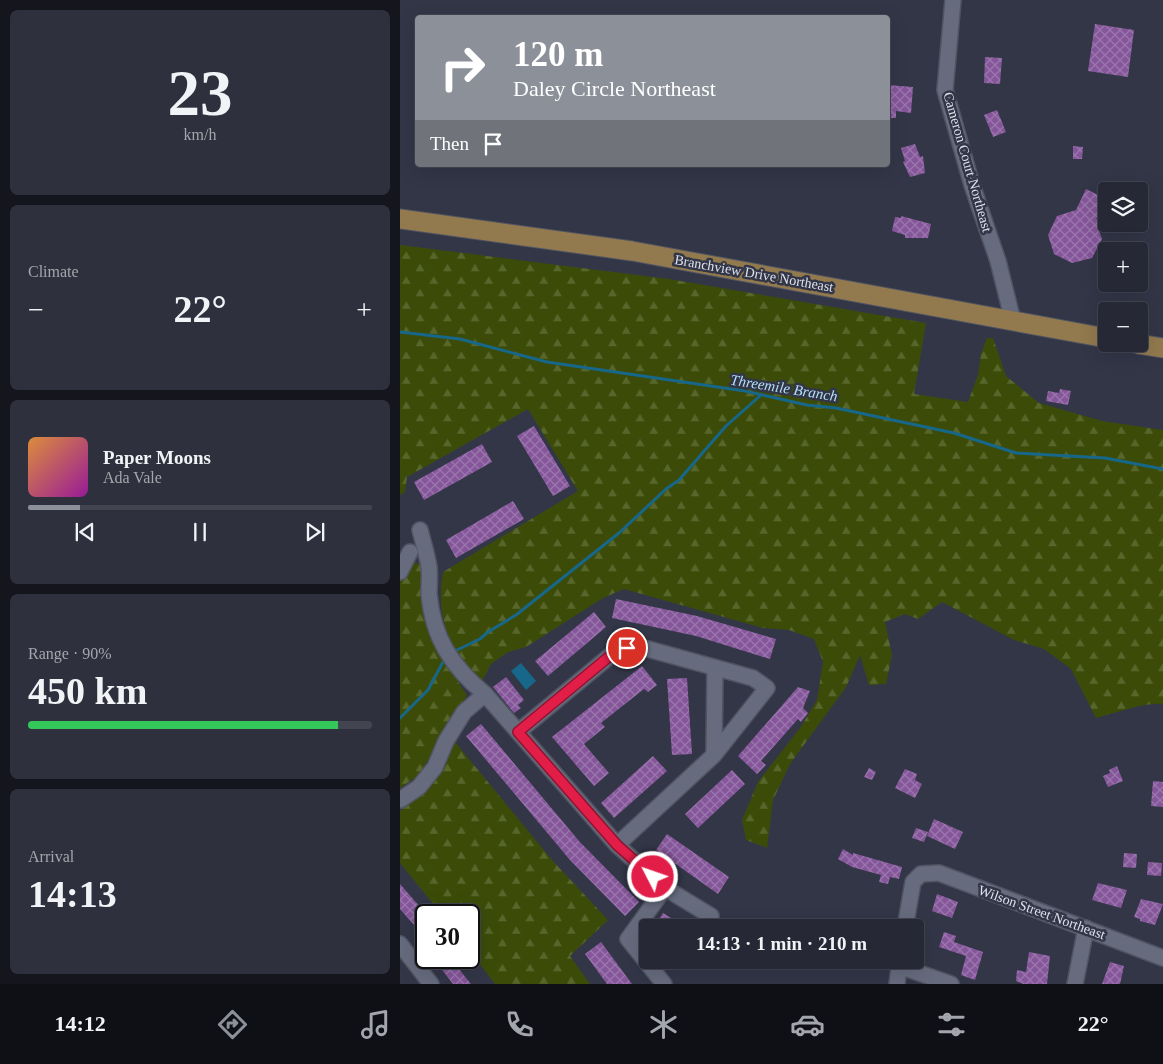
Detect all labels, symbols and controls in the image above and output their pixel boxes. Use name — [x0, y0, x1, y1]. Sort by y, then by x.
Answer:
icon: right — [430, 35, 495, 100]
text: 120 m — [513, 35, 603, 74]
text: 23 — [168, 57, 233, 129]
text: Daley Circle Northeast — [513, 76, 716, 101]
street label: Cameron Court Northeast — [940, 91, 995, 234]
text: km/h — [184, 126, 216, 143]
icon: arrive — [479, 130, 507, 158]
text: Then — [430, 133, 469, 154]
map controls — [1098, 182, 1148, 352]
button: layers — [1098, 182, 1148, 232]
button: + — [1098, 242, 1148, 292]
street label: Branchview Drive Northeast — [673, 252, 835, 295]
text: Climate — [28, 263, 79, 280]
text: 22° — [173, 288, 227, 330]
text: − — [28, 294, 44, 325]
text: + — [356, 294, 372, 325]
button: − — [1098, 302, 1148, 352]
water label: Threemile Branch — [729, 372, 839, 404]
text: Paper Moons — [103, 447, 211, 468]
text: Ada Vale — [103, 469, 162, 486]
icon: previous — [71, 518, 99, 546]
icon: pause — [186, 518, 214, 546]
icon: next — [301, 518, 329, 546]
pin — [606, 627, 648, 669]
icon: arrive — [613, 634, 641, 662]
text: Range · 90% — [28, 645, 112, 662]
text: 450 km — [28, 670, 147, 712]
text: Arrival — [28, 848, 74, 865]
position arrow — [626, 850, 678, 902]
text: 14:13 — [28, 873, 117, 915]
street label: Wilson Street Northeast — [976, 883, 1107, 942]
speed limit sign: 30 — [415, 904, 480, 969]
text: 14:13 · 1 min · 210 m — [696, 933, 867, 954]
icon: directions — [215, 1007, 250, 1042]
icon: music — [358, 1007, 393, 1042]
icon: phone — [502, 1007, 537, 1042]
icon: climate — [646, 1007, 681, 1042]
icon: car — [790, 1007, 825, 1042]
icon: filters — [934, 1007, 969, 1042]
text: 14:12 — [54, 1011, 106, 1036]
text: 22° — [1078, 1011, 1108, 1036]

